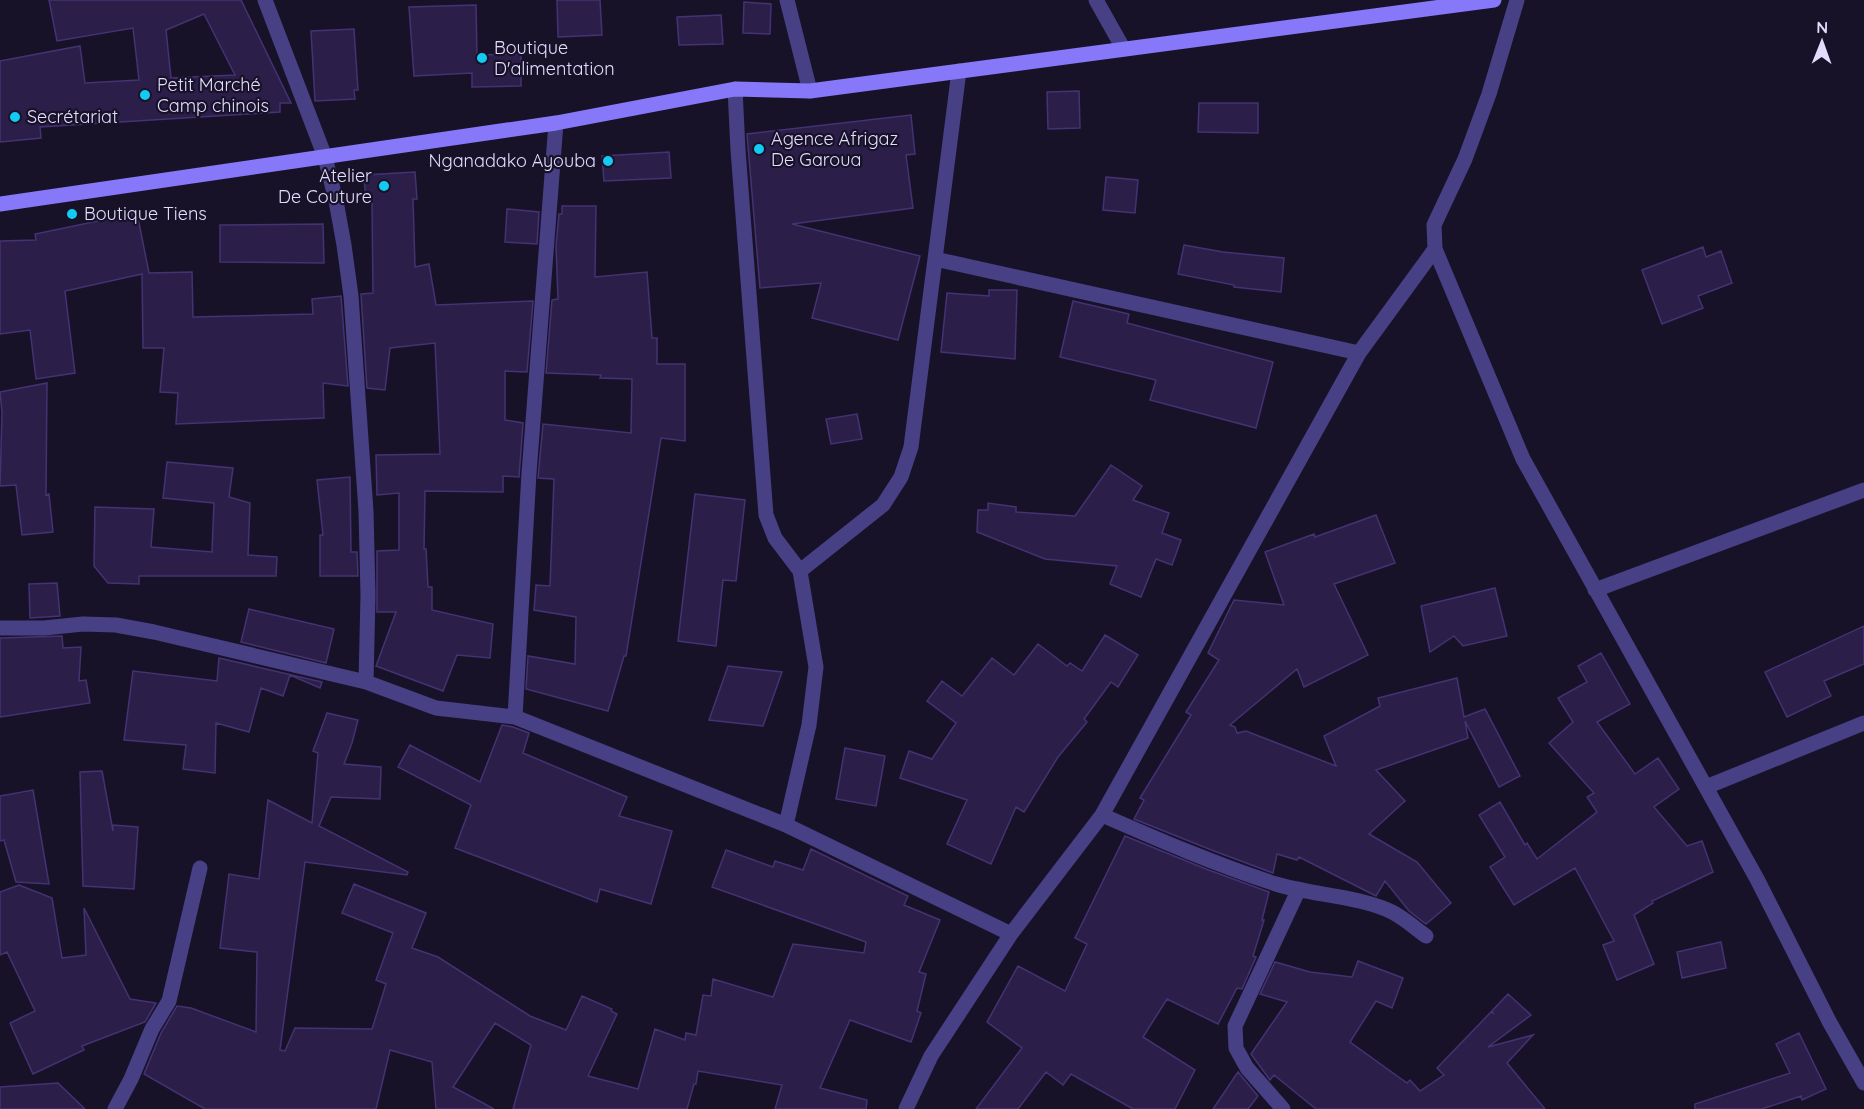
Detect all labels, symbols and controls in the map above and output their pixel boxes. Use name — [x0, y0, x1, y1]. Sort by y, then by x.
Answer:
north arrow — [1792, 12, 1852, 72]
text: N — [1816, 17, 1828, 37]
place label: Boutique D'alimentation — [494, 36, 615, 80]
marker: Boutique D'alimentation — [475, 51, 489, 65]
place label: Petit Marché Camp chinois — [157, 73, 269, 117]
marker: Petit Marché Camp chinois — [138, 88, 152, 102]
place label: Secrétariat — [27, 105, 118, 128]
marker: Secrétariat — [8, 110, 22, 124]
place label: Agence Afrigaz De Garoua — [771, 127, 898, 171]
marker: Agence Afrigaz De Garoua — [752, 142, 766, 156]
place label: Nganadako Ayouba — [428, 149, 596, 172]
marker: Nganadako Ayouba — [601, 154, 615, 168]
place label: Atelier De Couture — [278, 164, 372, 208]
marker: Atelier De Couture — [377, 179, 391, 193]
place label: Boutique Tiens — [84, 202, 207, 225]
marker: Boutique Tiens — [65, 207, 79, 221]

